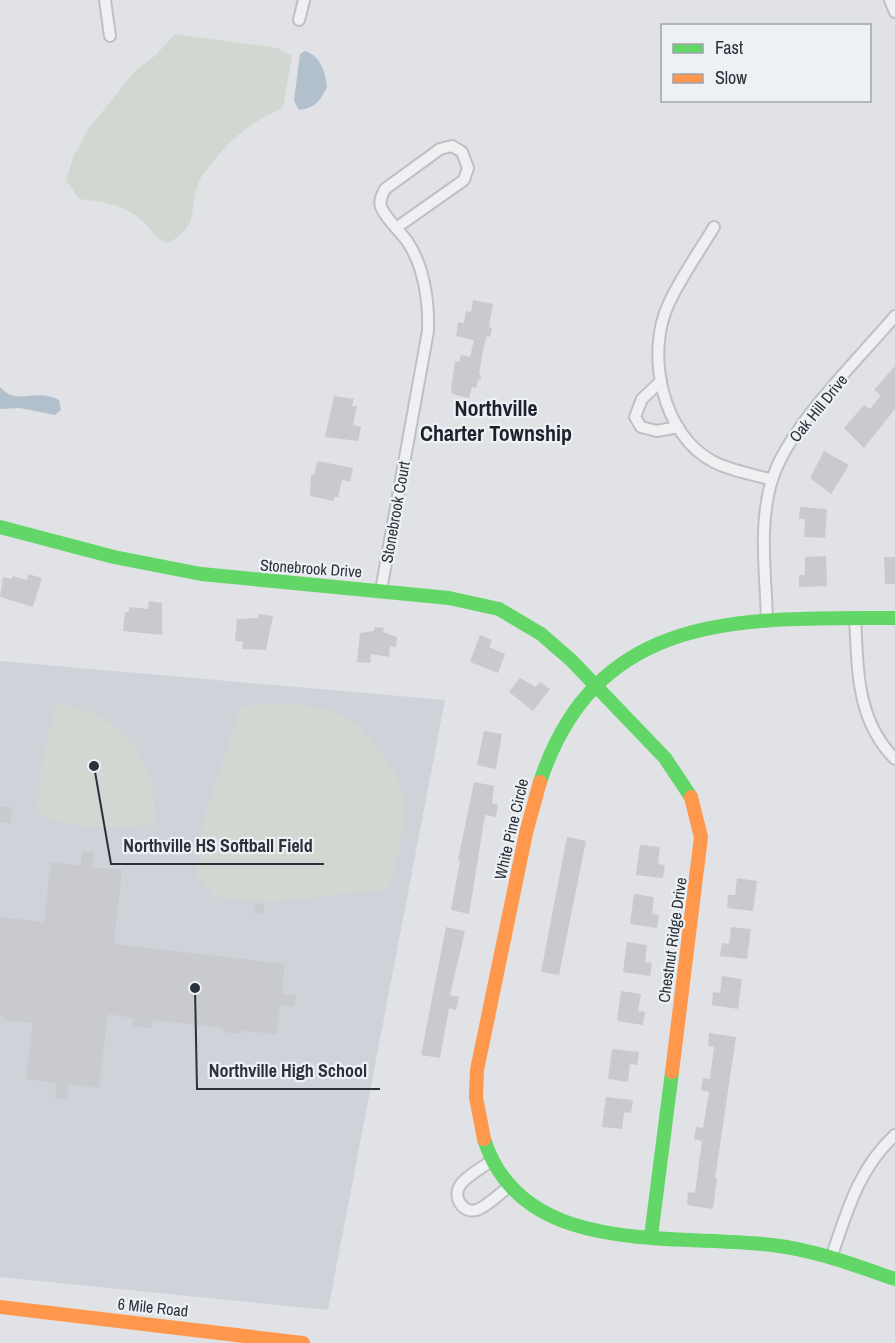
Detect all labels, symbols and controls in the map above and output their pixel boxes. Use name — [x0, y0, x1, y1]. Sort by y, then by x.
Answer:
legend — [661, 24, 871, 102]
text: Fast — [715, 35, 743, 60]
text: Slow — [715, 65, 747, 90]
street label: Oak Hill Drive — [784, 369, 852, 447]
district label: Northville Charter Township — [420, 393, 572, 448]
street label: Stonebrook Court — [375, 459, 415, 565]
street label: Stonebrook Drive — [259, 553, 363, 583]
street label: White Pine Circle — [489, 776, 533, 882]
callout: Northville HS Softball Field — [111, 828, 324, 864]
text: Northville HS Softball Field — [123, 833, 313, 858]
street label: Chestnut Ridge Drive — [652, 876, 692, 1004]
callout: Northville High School — [197, 1053, 380, 1089]
text: Northville High School — [209, 1058, 367, 1083]
street label: 6 Mile Road — [117, 1292, 189, 1322]

